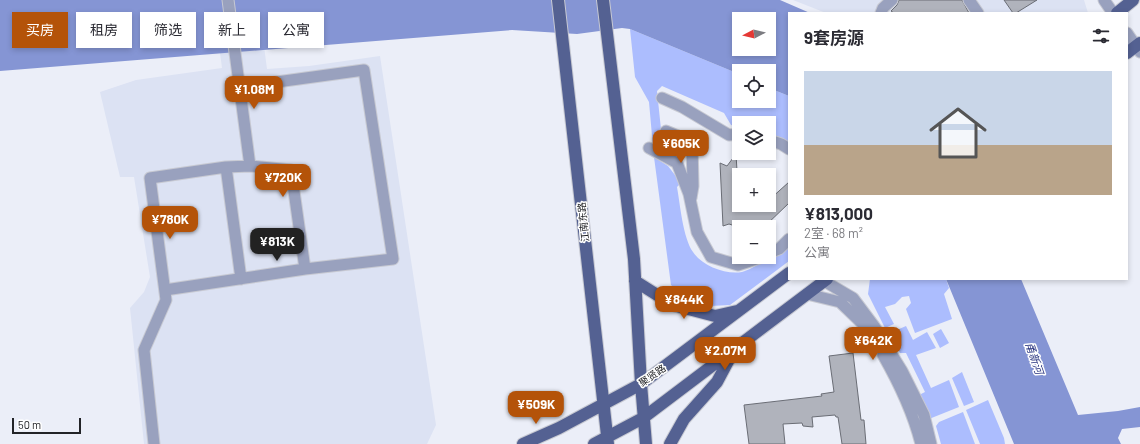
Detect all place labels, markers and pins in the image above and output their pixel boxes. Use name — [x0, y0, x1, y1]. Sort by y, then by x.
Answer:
pin: ¥1.08M — [221, 76, 287, 110]
pin: ¥605K — [653, 130, 709, 164]
pin: ¥720K — [255, 164, 311, 198]
pin: ¥780K — [142, 206, 198, 240]
pin: ¥813K — [249, 228, 305, 262]
pin: ¥844K — [656, 286, 712, 320]
pin: ¥642K — [845, 327, 901, 361]
pin: ¥2.07M — [692, 337, 758, 371]
pin: ¥509K — [508, 391, 564, 425]

